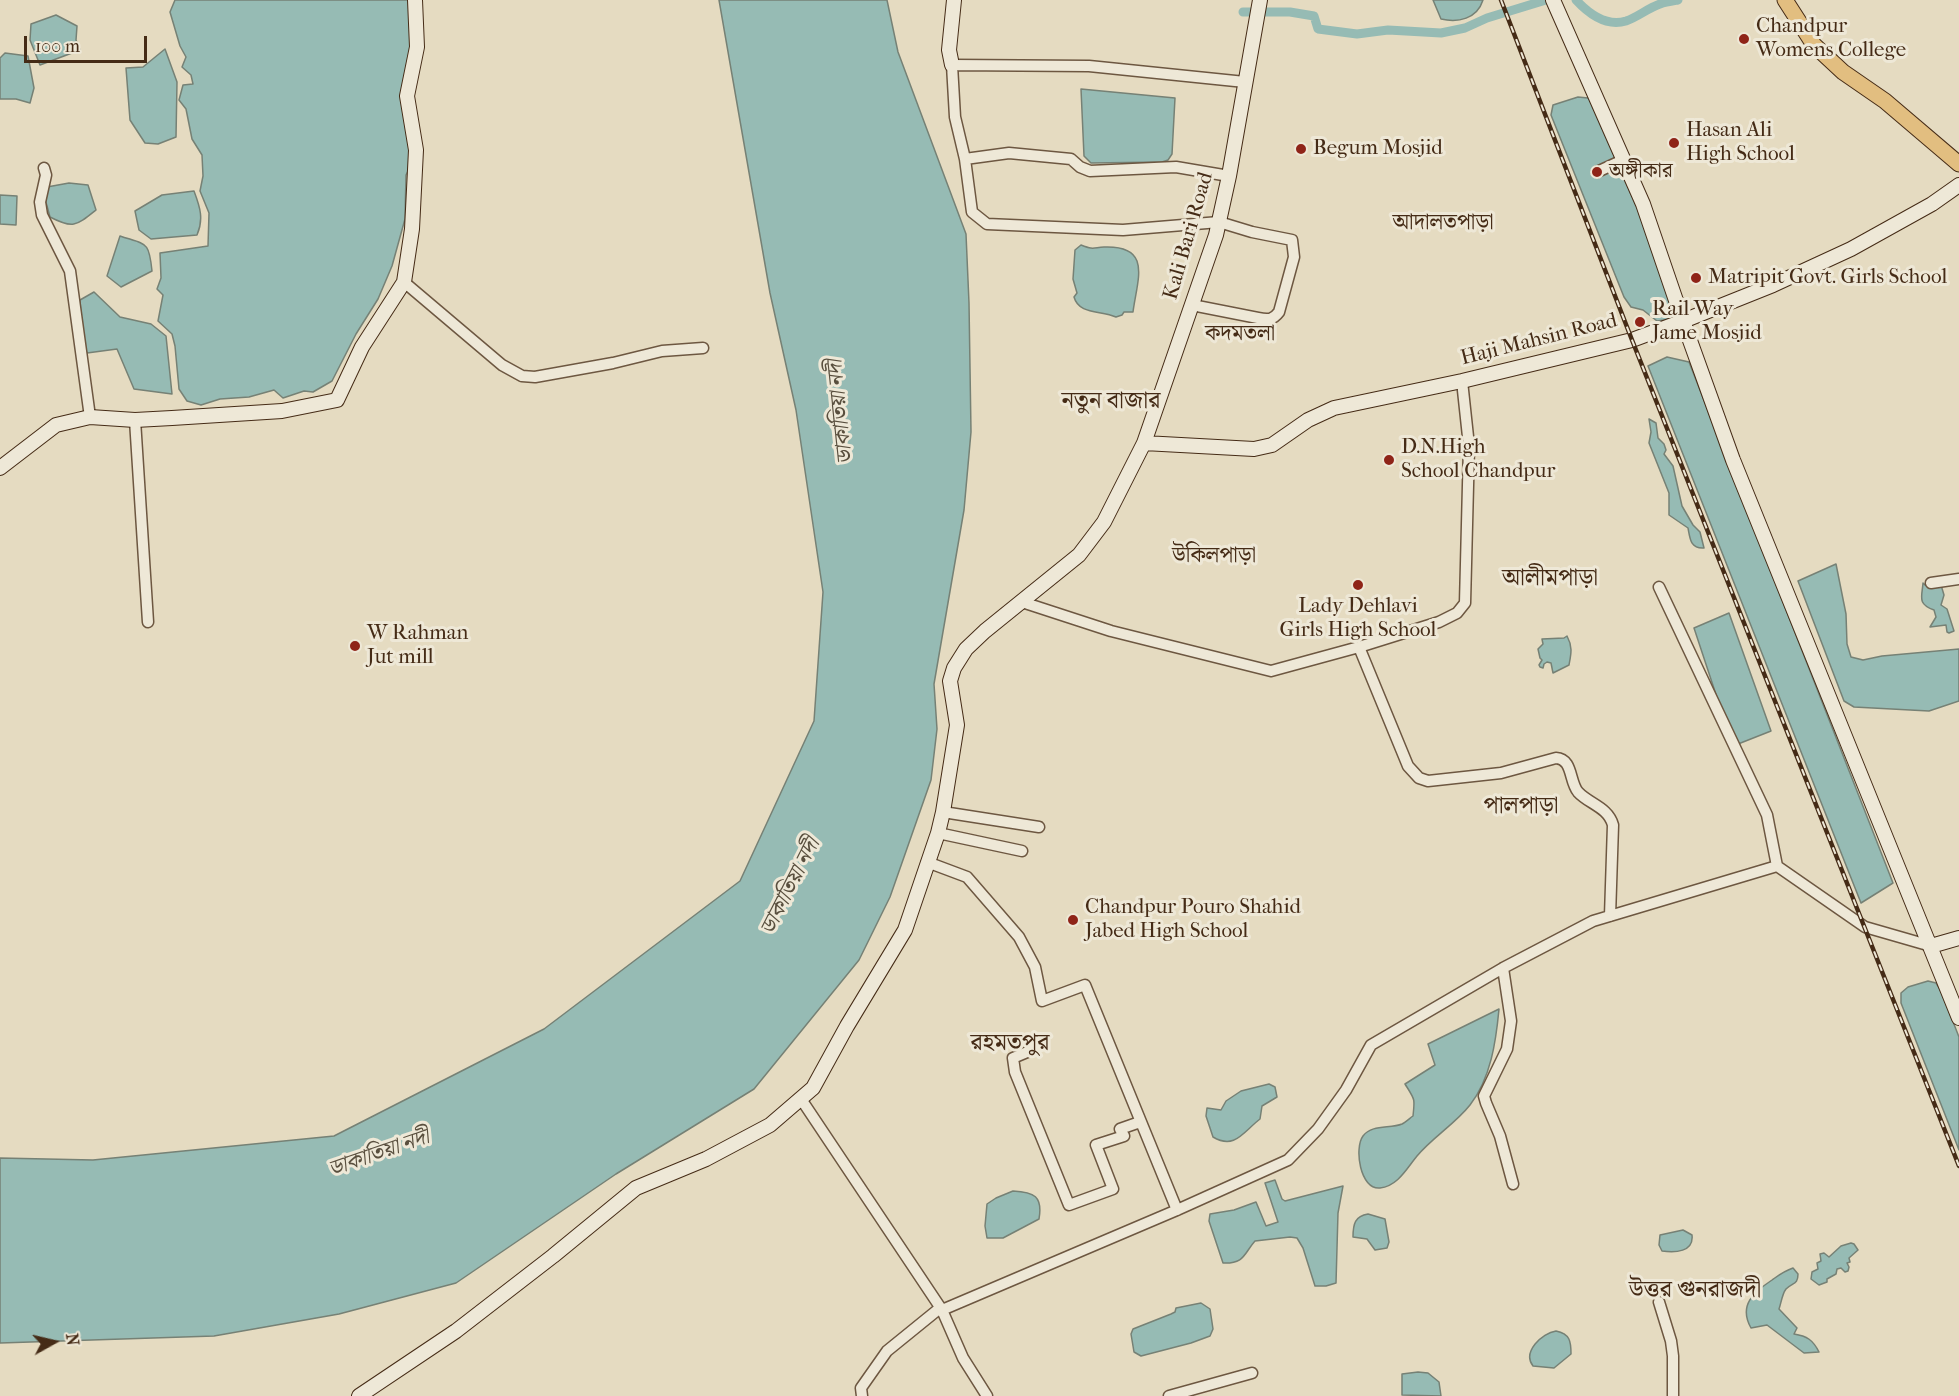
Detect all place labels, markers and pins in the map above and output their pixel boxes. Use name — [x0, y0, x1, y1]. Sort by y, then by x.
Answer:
place label: Chandpur Womens College — [1756, 14, 1906, 64]
marker: Chandpur Womens College — [1737, 32, 1751, 46]
place label: Hasan Ali High School — [1686, 118, 1795, 168]
place label: Begum Mosjid — [1313, 136, 1443, 162]
marker: Hasan Ali High School — [1667, 136, 1681, 150]
marker: Begum Mosjid — [1294, 142, 1308, 156]
place label: অঙ্গীকার — [1609, 159, 1673, 185]
marker: অঙ্গীকার — [1590, 165, 1604, 179]
place label: Matripit Govt. Girls School — [1708, 265, 1947, 291]
marker: Matripit Govt. Girls School — [1689, 271, 1703, 285]
place label: Rail Way Jame Mosjid — [1652, 297, 1762, 347]
marker: Rail Way Jame Mosjid — [1633, 315, 1647, 329]
place label: D.N.High School Chandpur — [1401, 435, 1555, 485]
marker: D.N.High School Chandpur — [1382, 453, 1396, 467]
marker: Lady Dehlavi Girls High School — [1351, 578, 1365, 592]
place label: Lady Dehlavi Girls High School — [1280, 594, 1436, 644]
place label: W Rahman Jut mill — [367, 621, 469, 671]
marker: W Rahman Jut mill — [348, 639, 362, 653]
place label: Chandpur Pouro Shahid Jabed High School — [1085, 895, 1301, 945]
marker: Chandpur Pouro Shahid Jabed High School — [1066, 913, 1080, 927]

